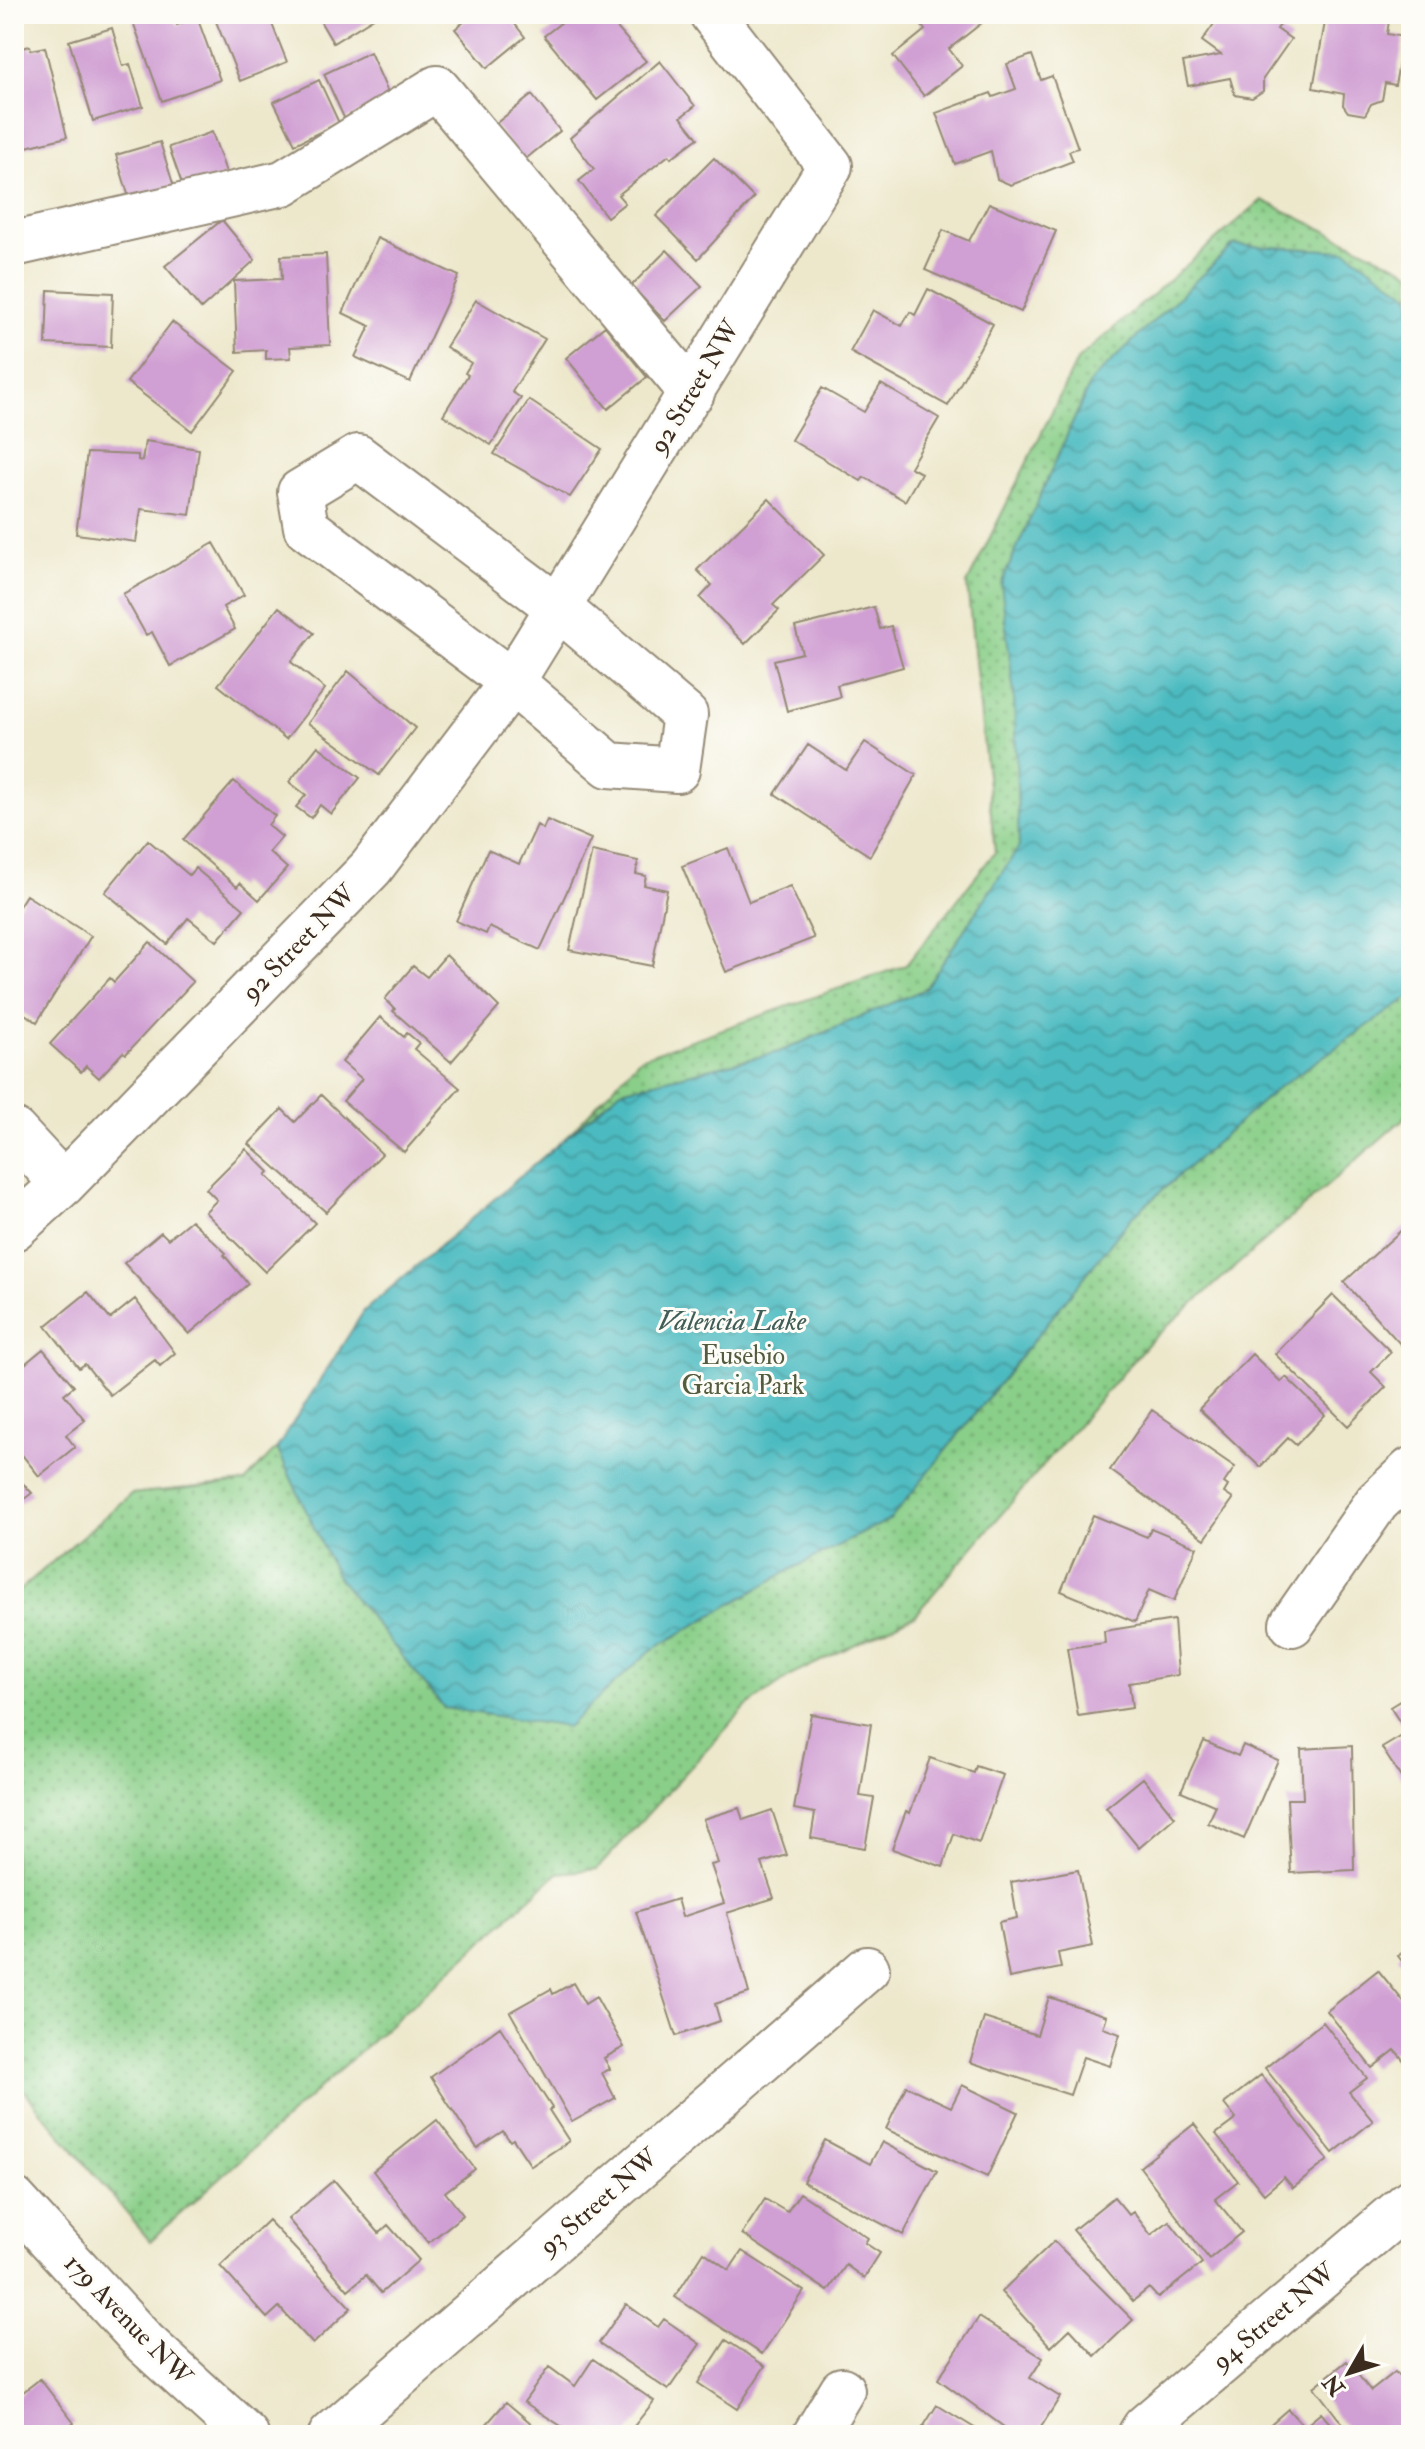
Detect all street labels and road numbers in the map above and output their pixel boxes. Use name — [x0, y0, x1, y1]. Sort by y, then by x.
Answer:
street label: 92 Street NW — [642, 313, 748, 461]
street label: 92 Street NW — [234, 877, 364, 1009]
street label: 93 Street NW — [532, 2141, 666, 2263]
street label: 179 Avenue NW — [57, 2248, 200, 2394]
street label: 94 Street NW — [1204, 2255, 1343, 2379]

